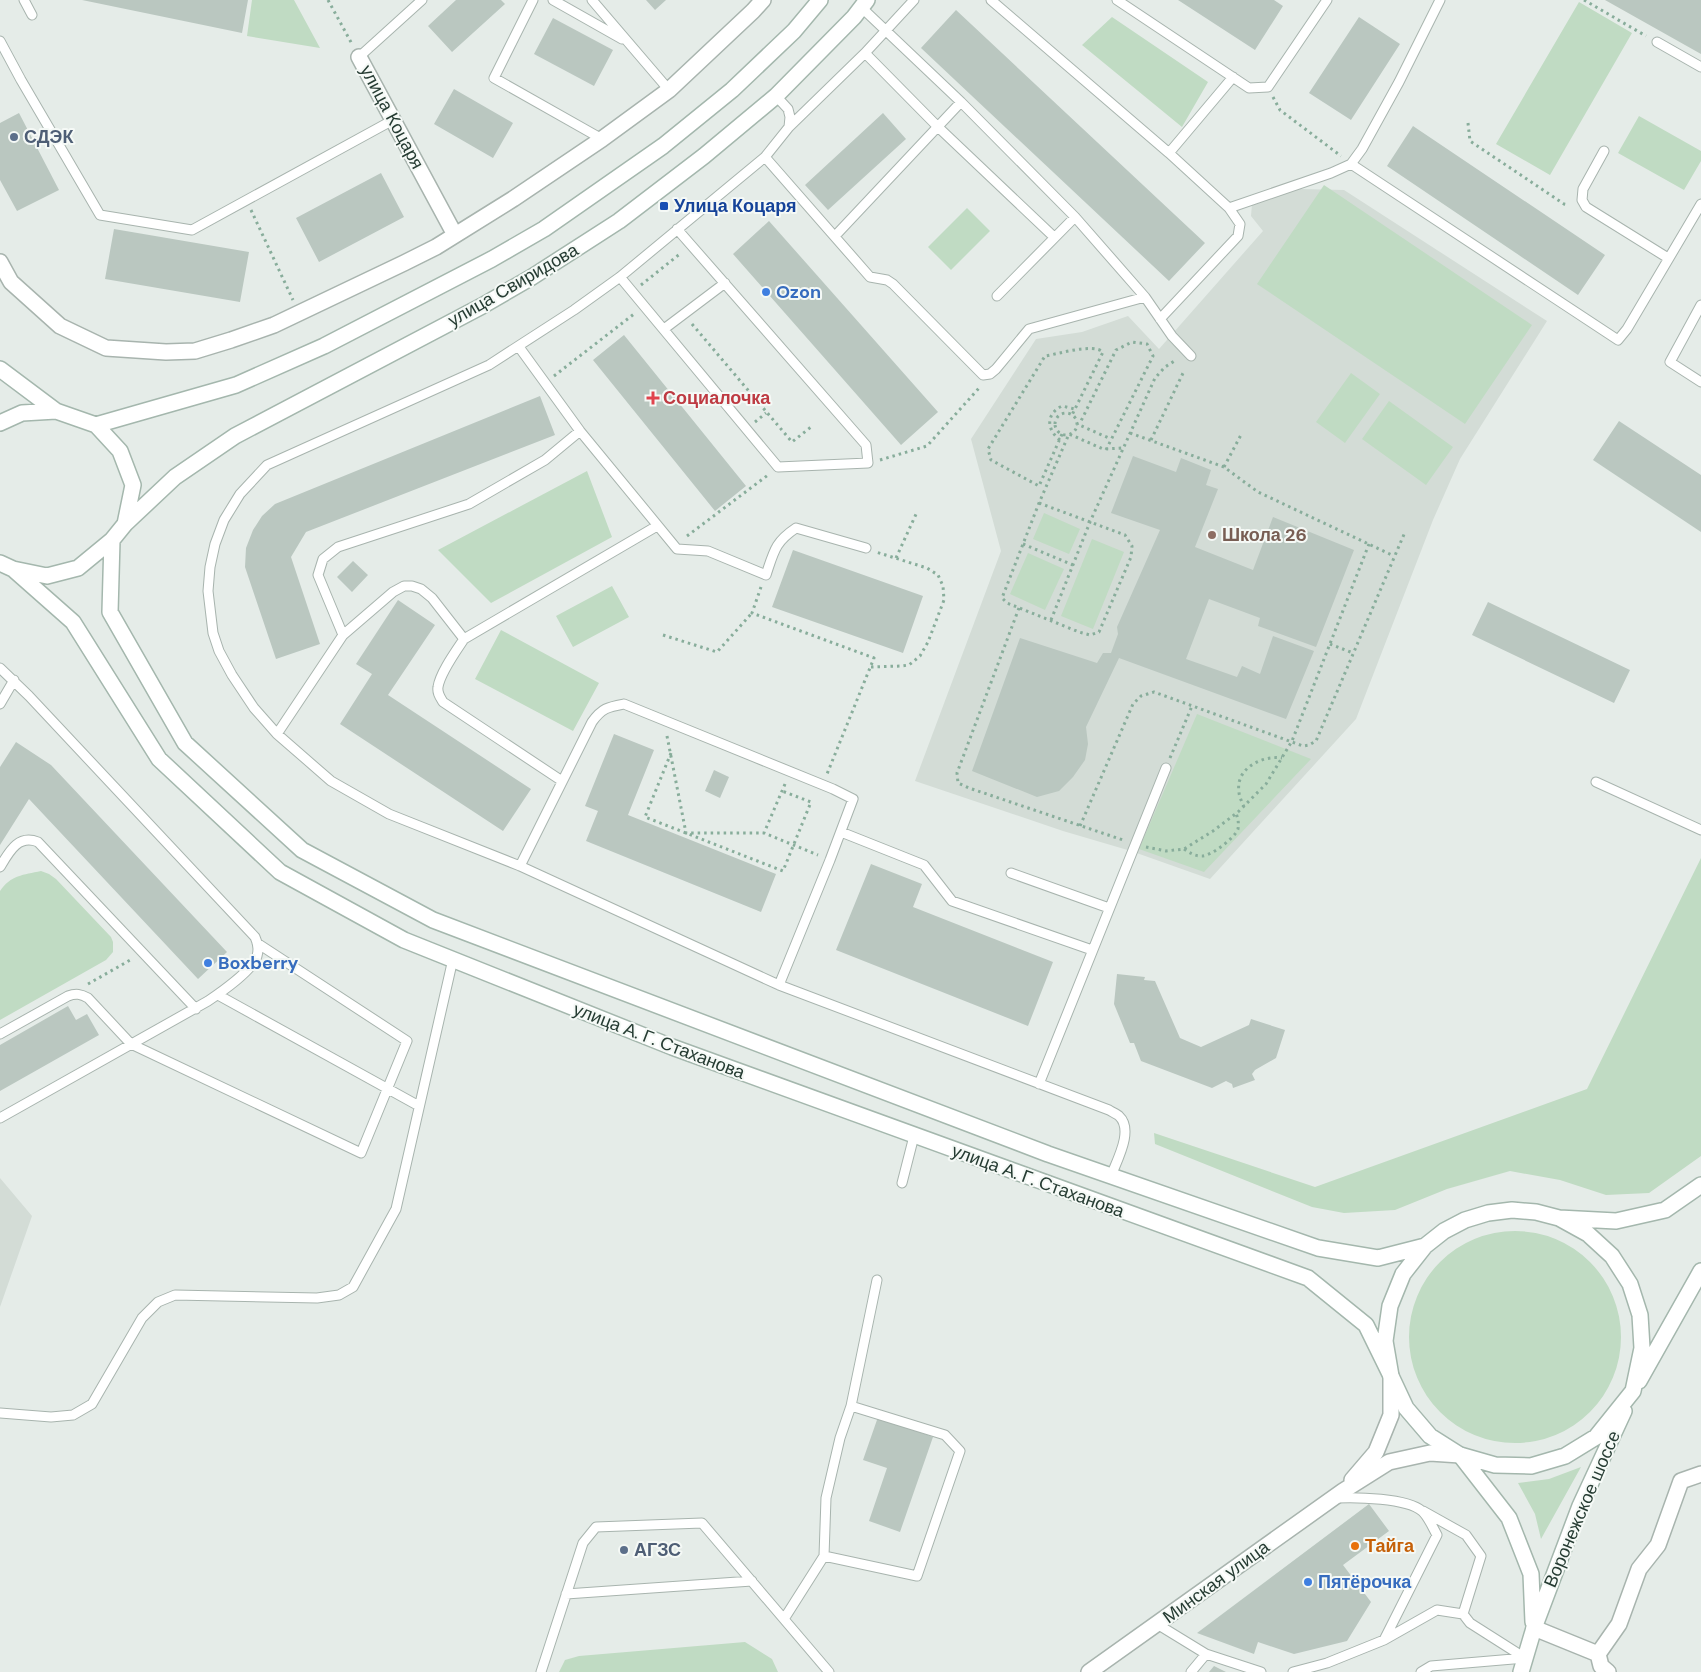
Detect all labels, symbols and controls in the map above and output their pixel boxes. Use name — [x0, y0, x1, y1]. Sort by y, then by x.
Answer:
street label: улица Коцаря — [354, 61, 430, 173]
place label: СДЭК — [24, 125, 74, 149]
marker: СДЭК — [8, 131, 20, 143]
place label: Улица Коцаря — [674, 194, 797, 218]
marker: Улица Коцаря — [658, 200, 670, 212]
street label: улица Свиридова — [443, 237, 583, 332]
place label: Ozon — [776, 280, 821, 304]
marker: Ozon — [760, 286, 772, 298]
place label: Социалочка — [663, 386, 771, 410]
marker: Социалочка — [647, 392, 659, 404]
place label: Школа 26 — [1222, 523, 1307, 547]
marker: Школа 26 — [1206, 529, 1218, 541]
place label: Boxberry — [218, 951, 299, 975]
marker: Boxberry — [202, 957, 214, 969]
street label: улица А. Г. Стаханова — [570, 997, 749, 1085]
street label: улица А. Г. Стаханова — [948, 1139, 1128, 1224]
street label: Воронежское шоссе — [1538, 1427, 1626, 1591]
place label: Тайга — [1365, 1534, 1415, 1558]
street label: Минская улица — [1158, 1535, 1275, 1629]
place label: АГЗС — [634, 1538, 681, 1562]
marker: Тайга — [1349, 1540, 1361, 1552]
marker: АГЗС — [618, 1544, 630, 1556]
place label: Пятёрочка — [1318, 1570, 1412, 1594]
marker: Пятёрочка — [1302, 1576, 1314, 1588]

